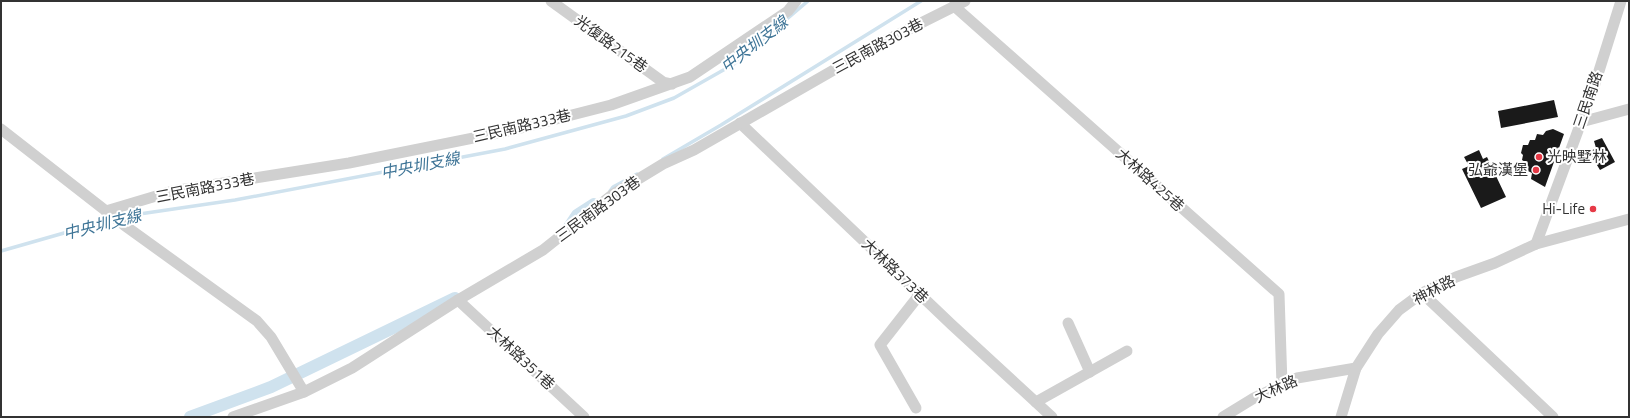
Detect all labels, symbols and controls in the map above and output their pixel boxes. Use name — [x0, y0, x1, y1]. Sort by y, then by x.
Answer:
street label: 光復路215巷 — [570, 9, 653, 78]
water label: 中央圳支線 — [715, 9, 794, 78]
street label: 三民南路303巷 — [828, 12, 927, 79]
street label: 三民南路 — [1567, 68, 1608, 132]
street label: 三民南路333巷 — [470, 103, 573, 148]
street label: 大林路425巷 — [1111, 143, 1190, 217]
water label: 中央圳支線 — [378, 145, 464, 184]
place label: 光映墅林 — [1547, 145, 1607, 168]
marker: 光映墅林 — [1534, 152, 1544, 162]
place label: 弘爺漢堡 — [1468, 158, 1528, 181]
marker: 弘爺漢堡 — [1531, 165, 1541, 175]
street label: 三民南路333巷 — [154, 167, 256, 208]
street label: 三民南路303巷 — [550, 170, 645, 247]
place label: Hi-Life — [1542, 197, 1585, 220]
water label: 中央圳支線 — [60, 202, 146, 245]
marker: Hi-Life — [1588, 204, 1598, 214]
street label: 大林路373巷 — [857, 233, 934, 309]
street label: 神林路 — [1408, 269, 1459, 310]
street label: 大林路351巷 — [482, 320, 560, 395]
street label: 大林路 — [1251, 369, 1301, 408]

